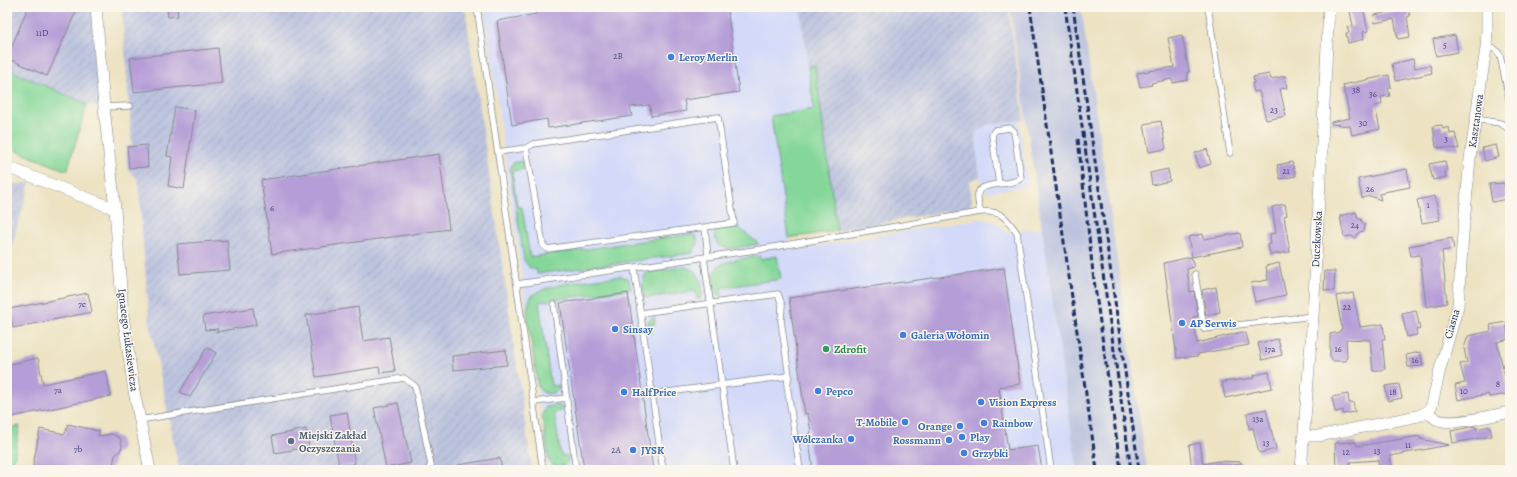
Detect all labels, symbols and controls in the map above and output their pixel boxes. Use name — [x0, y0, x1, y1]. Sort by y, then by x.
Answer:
house number: 11D — [36, 27, 48, 39]
house number: 5 — [1443, 39, 1447, 51]
house number: 2B — [613, 50, 623, 62]
place label: Leroy Merlin — [679, 50, 738, 65]
marker: Leroy Merlin — [666, 52, 676, 62]
house number: 38 — [1352, 84, 1360, 96]
house number: 36 — [1369, 88, 1377, 100]
street label: Kasztanowa — [1465, 92, 1487, 149]
house number: 23 — [1270, 104, 1278, 116]
house number: 30 — [1359, 117, 1367, 129]
house number: 3 — [1444, 133, 1448, 145]
house number: 21 — [1282, 165, 1290, 177]
house number: 26 — [1366, 183, 1374, 195]
house number: 1 — [1426, 199, 1430, 211]
house number: 6 — [270, 202, 274, 214]
street label: Duczkowska — [1308, 210, 1326, 268]
house number: 24 — [1351, 219, 1359, 231]
street label: Ignacego Łukasiewicza — [114, 288, 142, 393]
house number: 7c — [78, 298, 86, 310]
house number: 22 — [1343, 301, 1352, 313]
street label: Ciasna — [1441, 306, 1464, 341]
place label: AP Serwis — [1189, 316, 1237, 331]
marker: AP Serwis — [1177, 318, 1187, 328]
place label: Sinsay — [623, 322, 654, 337]
marker: Sinsay — [610, 324, 620, 334]
place label: Galeria Wołomin — [911, 328, 989, 343]
marker: Galeria Wołomin — [898, 330, 908, 340]
place label: Zdrofit — [834, 342, 867, 357]
house number: 17a — [1264, 343, 1276, 355]
house number: 16 — [1334, 343, 1342, 355]
marker: Zdrofit — [821, 344, 831, 354]
house number: 16 — [1411, 354, 1419, 366]
house number: 8 — [1496, 378, 1500, 390]
house number: 7a — [54, 384, 63, 396]
place label: Pepco — [826, 384, 854, 399]
place label: HalfPrice — [632, 385, 676, 400]
house number: 10 — [1460, 385, 1468, 397]
marker: Pepco — [813, 386, 823, 396]
house number: 18 — [1389, 386, 1397, 398]
marker: HalfPrice — [619, 387, 629, 397]
place label: Vision Express — [988, 395, 1057, 410]
marker: Vision Express — [976, 397, 986, 407]
house number: 13a — [1252, 413, 1264, 425]
place label: T-Mobile — [856, 415, 897, 430]
place label: Rainbow — [992, 416, 1034, 431]
marker: T-Mobile — [900, 417, 910, 427]
marker: Rainbow — [979, 418, 989, 428]
place label: Orange — [918, 419, 952, 434]
marker: Orange — [955, 421, 965, 431]
place label: Miejski Zakład Oczyszczania — [299, 428, 367, 456]
place label: Play — [970, 430, 990, 445]
place label: Wólczanka — [792, 432, 844, 447]
marker: Play — [957, 432, 967, 442]
place label: Rossmann — [893, 433, 941, 448]
marker: Wólczanka — [846, 434, 856, 444]
marker: Rossmann — [944, 435, 954, 445]
marker: Miejski Zakład Oczyszczania — [286, 436, 296, 446]
house number: 13 — [1263, 437, 1270, 449]
house number: 11 — [1405, 439, 1411, 451]
house number: 7b — [74, 443, 83, 455]
place label: JYSK — [641, 443, 665, 458]
house number: 2A — [611, 444, 622, 456]
marker: JYSK — [628, 445, 638, 455]
house number: 13 — [1374, 445, 1381, 457]
place label: Grzybki — [972, 446, 1008, 461]
house number: 12 — [1342, 446, 1350, 458]
marker: Grzybki — [959, 448, 969, 458]

